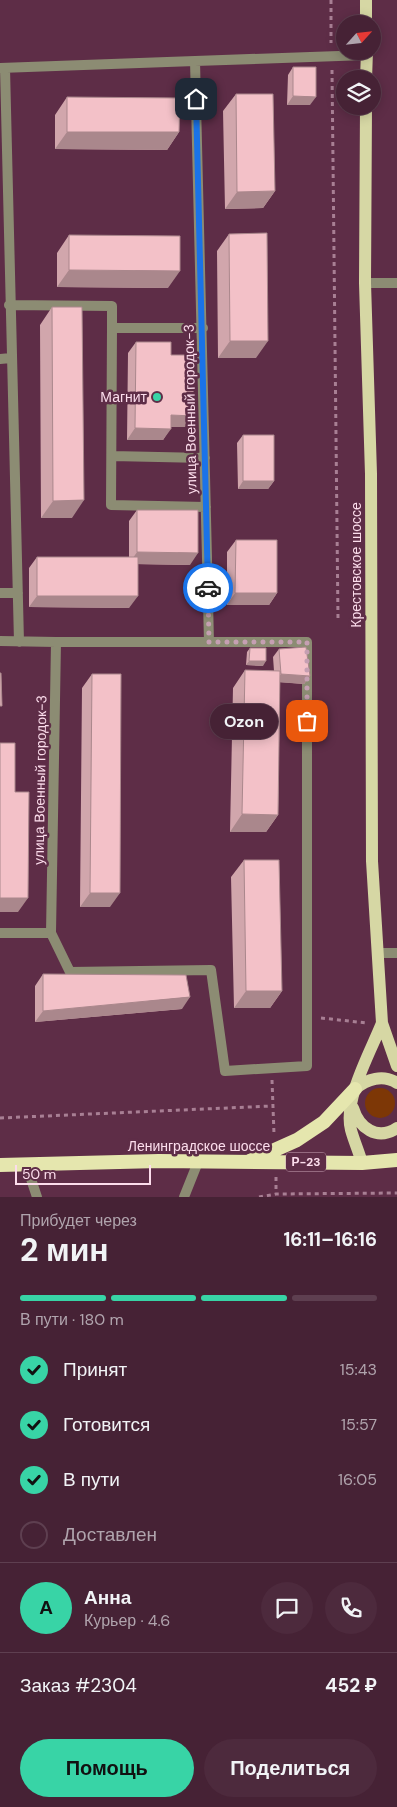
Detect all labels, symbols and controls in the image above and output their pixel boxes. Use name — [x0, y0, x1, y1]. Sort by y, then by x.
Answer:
north arrow — [336, 15, 381, 60]
map controls — [336, 15, 381, 115]
button: layers — [336, 70, 381, 115]
pin — [175, 78, 217, 120]
icon: home — [182, 85, 210, 113]
street label: улица Военный городок-3 — [180, 324, 200, 494]
place label: Магнит — [100, 388, 148, 406]
marker: Магнит — [151, 391, 163, 403]
street label: Крестовское шоссе — [347, 502, 365, 628]
courier — [183, 563, 233, 613]
icon: car — [194, 574, 222, 602]
street label: улица Военный городок-3 — [30, 695, 50, 865]
pin — [286, 700, 328, 742]
callout: Ozon — [210, 704, 277, 738]
icon: bag — [293, 707, 321, 735]
text: Ozon — [224, 711, 264, 732]
street label: Ленинградское шоссе — [128, 1137, 270, 1155]
road number: Р-23 — [286, 1152, 326, 1172]
scale bar — [15, 1162, 151, 1185]
text: 50 m — [22, 1165, 56, 1183]
text: Прибудет через — [20, 1210, 137, 1231]
text: 16:11–16:16 — [283, 1227, 377, 1252]
text: 2 мин — [20, 1229, 109, 1271]
text: В пути · 180 m — [20, 1309, 124, 1330]
icon: check — [20, 1356, 48, 1384]
text: Принят — [63, 1357, 127, 1382]
text: 15:43 — [340, 1359, 377, 1380]
icon: check — [20, 1411, 48, 1439]
text: Готовится — [63, 1412, 150, 1437]
text: 15:57 — [341, 1414, 377, 1435]
icon: check — [20, 1466, 48, 1494]
text: В пути — [63, 1467, 120, 1492]
text: 16:05 — [338, 1469, 377, 1490]
text: Доставлен — [63, 1522, 157, 1547]
button: chat — [261, 1582, 313, 1634]
button: phone — [325, 1582, 377, 1634]
text: Анна — [84, 1585, 131, 1610]
text: А — [39, 1595, 53, 1620]
text: Курьер · 4.6 — [84, 1610, 170, 1631]
text: Заказ #2304 — [20, 1673, 137, 1698]
text: 452 ₽ — [325, 1673, 377, 1698]
button: Помощь — [20, 1739, 194, 1797]
button: Поделиться — [204, 1739, 377, 1797]

